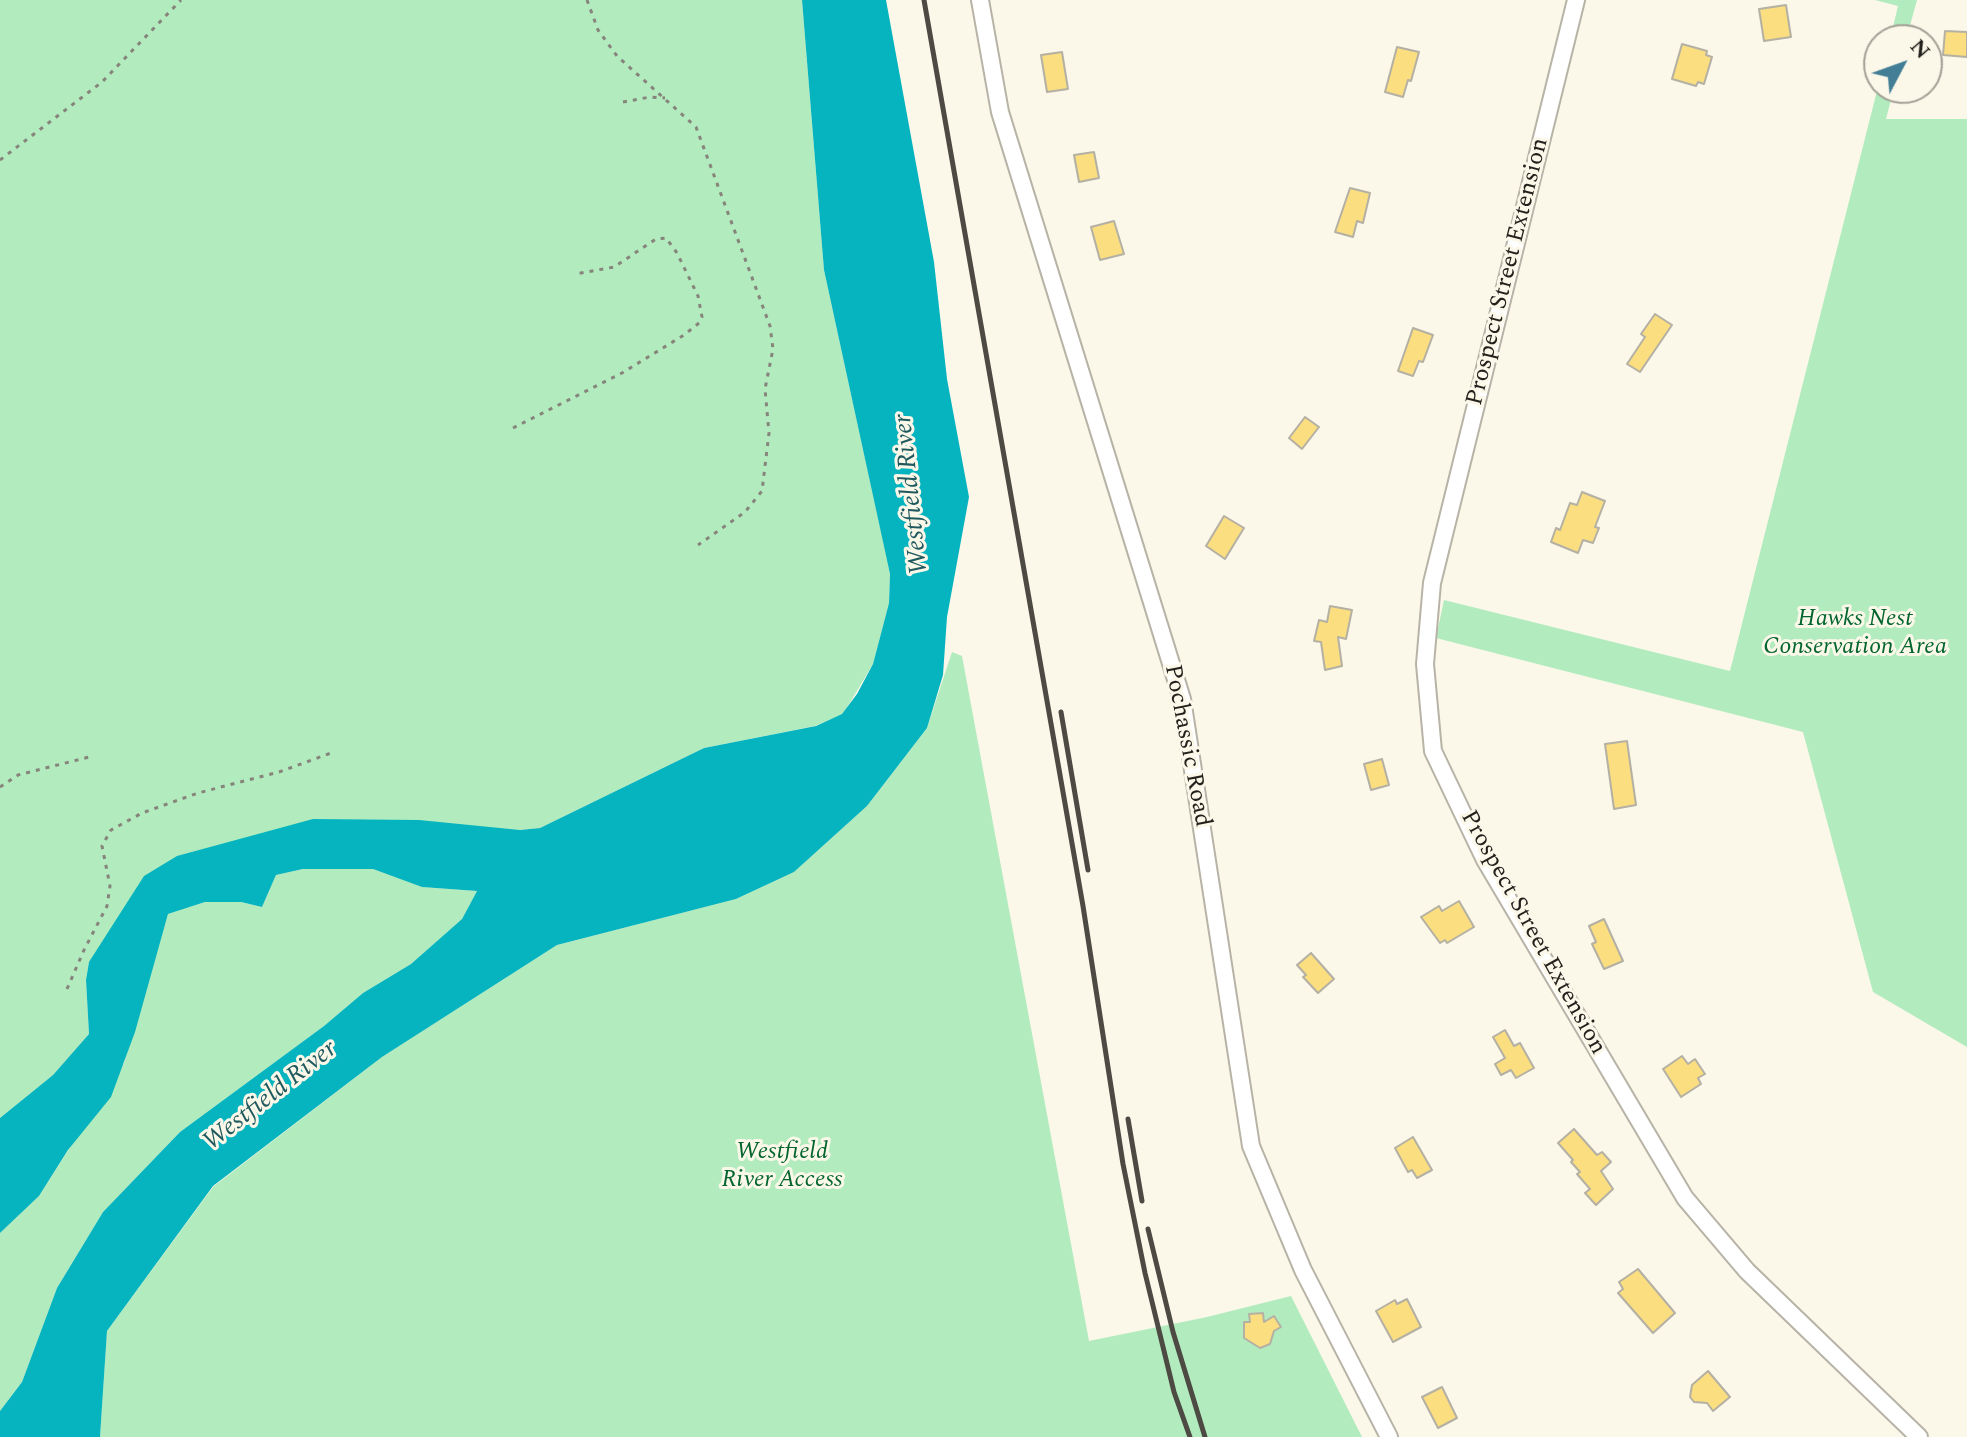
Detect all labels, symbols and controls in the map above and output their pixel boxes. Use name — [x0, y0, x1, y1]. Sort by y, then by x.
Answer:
north arrow — [1863, 24, 1943, 104]
text: N — [1902, 32, 1938, 67]
street label: Prospect Street Extension — [1462, 135, 1556, 409]
water label: Westfield River — [889, 412, 937, 576]
park label: Hawks Nest Conservation Area — [1763, 606, 1947, 662]
street label: Pochassic Road — [1156, 662, 1216, 830]
street label: Prospect Street Extension — [1453, 806, 1611, 1060]
water label: Westfield River — [198, 1035, 344, 1159]
park label: Westfield River Access — [722, 1139, 842, 1195]

